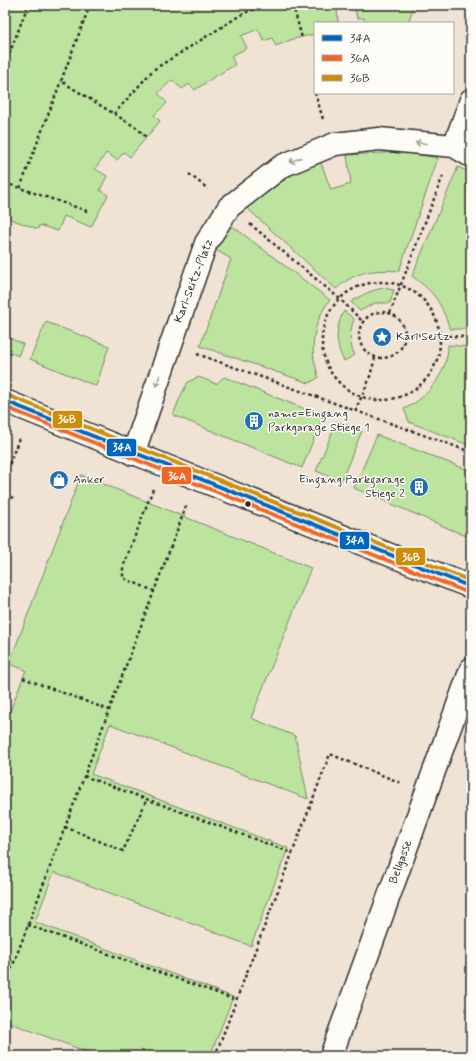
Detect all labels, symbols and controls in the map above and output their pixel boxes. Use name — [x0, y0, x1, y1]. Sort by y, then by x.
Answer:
legend — [314, 22, 454, 94]
text: 34A — [350, 31, 371, 47]
text: 36A — [350, 51, 370, 67]
text: 36B — [350, 71, 370, 87]
one-way arrow — [415, 139, 428, 146]
one-way arrow — [289, 157, 301, 164]
street label: Karl-Seitz-Platz — [171, 237, 217, 325]
place icon: Karl Seitz — [371, 326, 393, 348]
place label: Karl Seitz — [396, 329, 450, 345]
one-way arrow — [154, 374, 161, 387]
place label: name=Eingang Parkgarage Stiege 1 — [268, 406, 370, 436]
line badge: 36B — [52, 410, 83, 429]
building icon: name=Eingang Parkgarage Stiege 1 — [243, 410, 265, 432]
text: 36B — [58, 413, 76, 427]
line badge: 34A — [106, 438, 137, 457]
text: 34A — [113, 441, 131, 455]
line badge: 36A — [161, 466, 192, 485]
shop icon: Anker — [48, 469, 70, 491]
text: 36A — [168, 470, 186, 484]
place label: Anker — [73, 472, 105, 488]
place label: Eingang Parkgarage Stiege 2 — [299, 472, 405, 502]
building icon: Eingang Parkgarage Stiege 2 — [408, 476, 430, 498]
unlabelled marker — [243, 499, 253, 509]
line badge: 34A — [339, 531, 370, 550]
text: 34A — [346, 534, 364, 548]
line badge: 36B — [395, 547, 426, 566]
text: 36B — [402, 551, 420, 565]
street label: Bellgasse — [386, 837, 416, 886]

